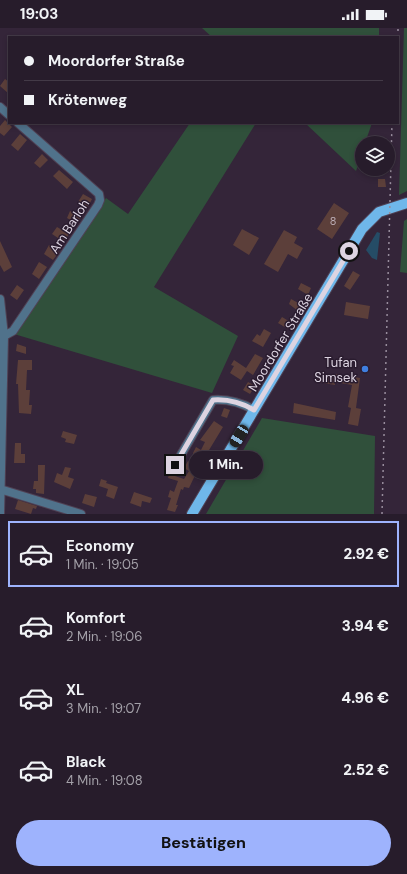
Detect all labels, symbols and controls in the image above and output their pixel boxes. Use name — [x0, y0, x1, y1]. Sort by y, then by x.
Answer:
text: 19:03 — [20, 4, 58, 24]
text: Moordorfer Straße — [48, 51, 185, 71]
text: Krötenweg — [48, 90, 127, 110]
map controls — [355, 136, 395, 176]
button: layers — [355, 136, 395, 176]
street label: Am Barloh — [46, 196, 93, 257]
house number: 8 — [330, 214, 336, 228]
route start — [340, 242, 358, 260]
street label: Moordorfer Straße — [244, 290, 316, 395]
place label: Tufan Simsek — [314, 354, 357, 386]
marker: Tufan Simsek — [360, 364, 370, 374]
car — [228, 423, 250, 449]
callout: 1 Min. — [189, 451, 263, 479]
route end — [166, 456, 184, 474]
text: 1 Min. — [209, 456, 243, 473]
icon: car — [18, 536, 54, 572]
text: Economy — [66, 536, 134, 556]
text: 2.92 € — [343, 544, 389, 564]
text: 1 Min. · 19:05 — [66, 556, 139, 573]
icon: car — [18, 608, 54, 644]
text: Komfort — [66, 608, 125, 628]
text: 3.94 € — [342, 616, 389, 636]
text: 2 Min. · 19:06 — [66, 628, 142, 645]
icon: car — [18, 680, 54, 716]
text: XL — [66, 680, 84, 700]
text: 4.96 € — [341, 688, 389, 708]
text: 3 Min. · 19:07 — [66, 700, 141, 717]
icon: car — [18, 752, 54, 788]
text: Black — [66, 752, 106, 772]
text: 2.52 € — [343, 760, 389, 780]
text: 4 Min. · 19:08 — [66, 772, 143, 789]
button: Bestätigen — [16, 820, 391, 866]

